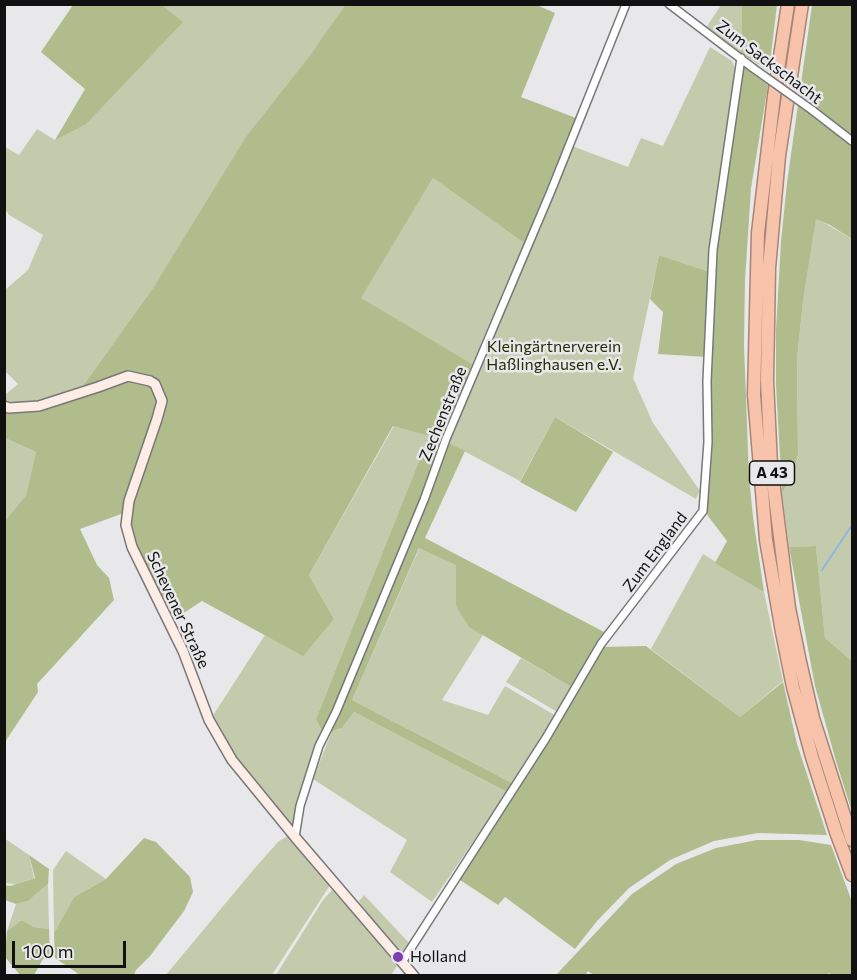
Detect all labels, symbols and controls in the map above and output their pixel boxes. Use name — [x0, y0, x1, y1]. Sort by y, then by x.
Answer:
street label: Zum Sackschacht — [712, 16, 826, 108]
park label: Kleingärtnerverein Haßlinghausen e.V. — [486, 337, 622, 375]
street label: Zechenstraße — [415, 364, 471, 464]
road number: A 43 — [750, 461, 794, 485]
street label: Zum England — [619, 508, 691, 596]
street label: Schevener Straße — [143, 549, 213, 671]
scale bar — [15, 929, 129, 967]
text: 100 m — [23, 940, 73, 962]
place label: Holland — [410, 947, 466, 967]
marker: Holland — [391, 950, 405, 964]

